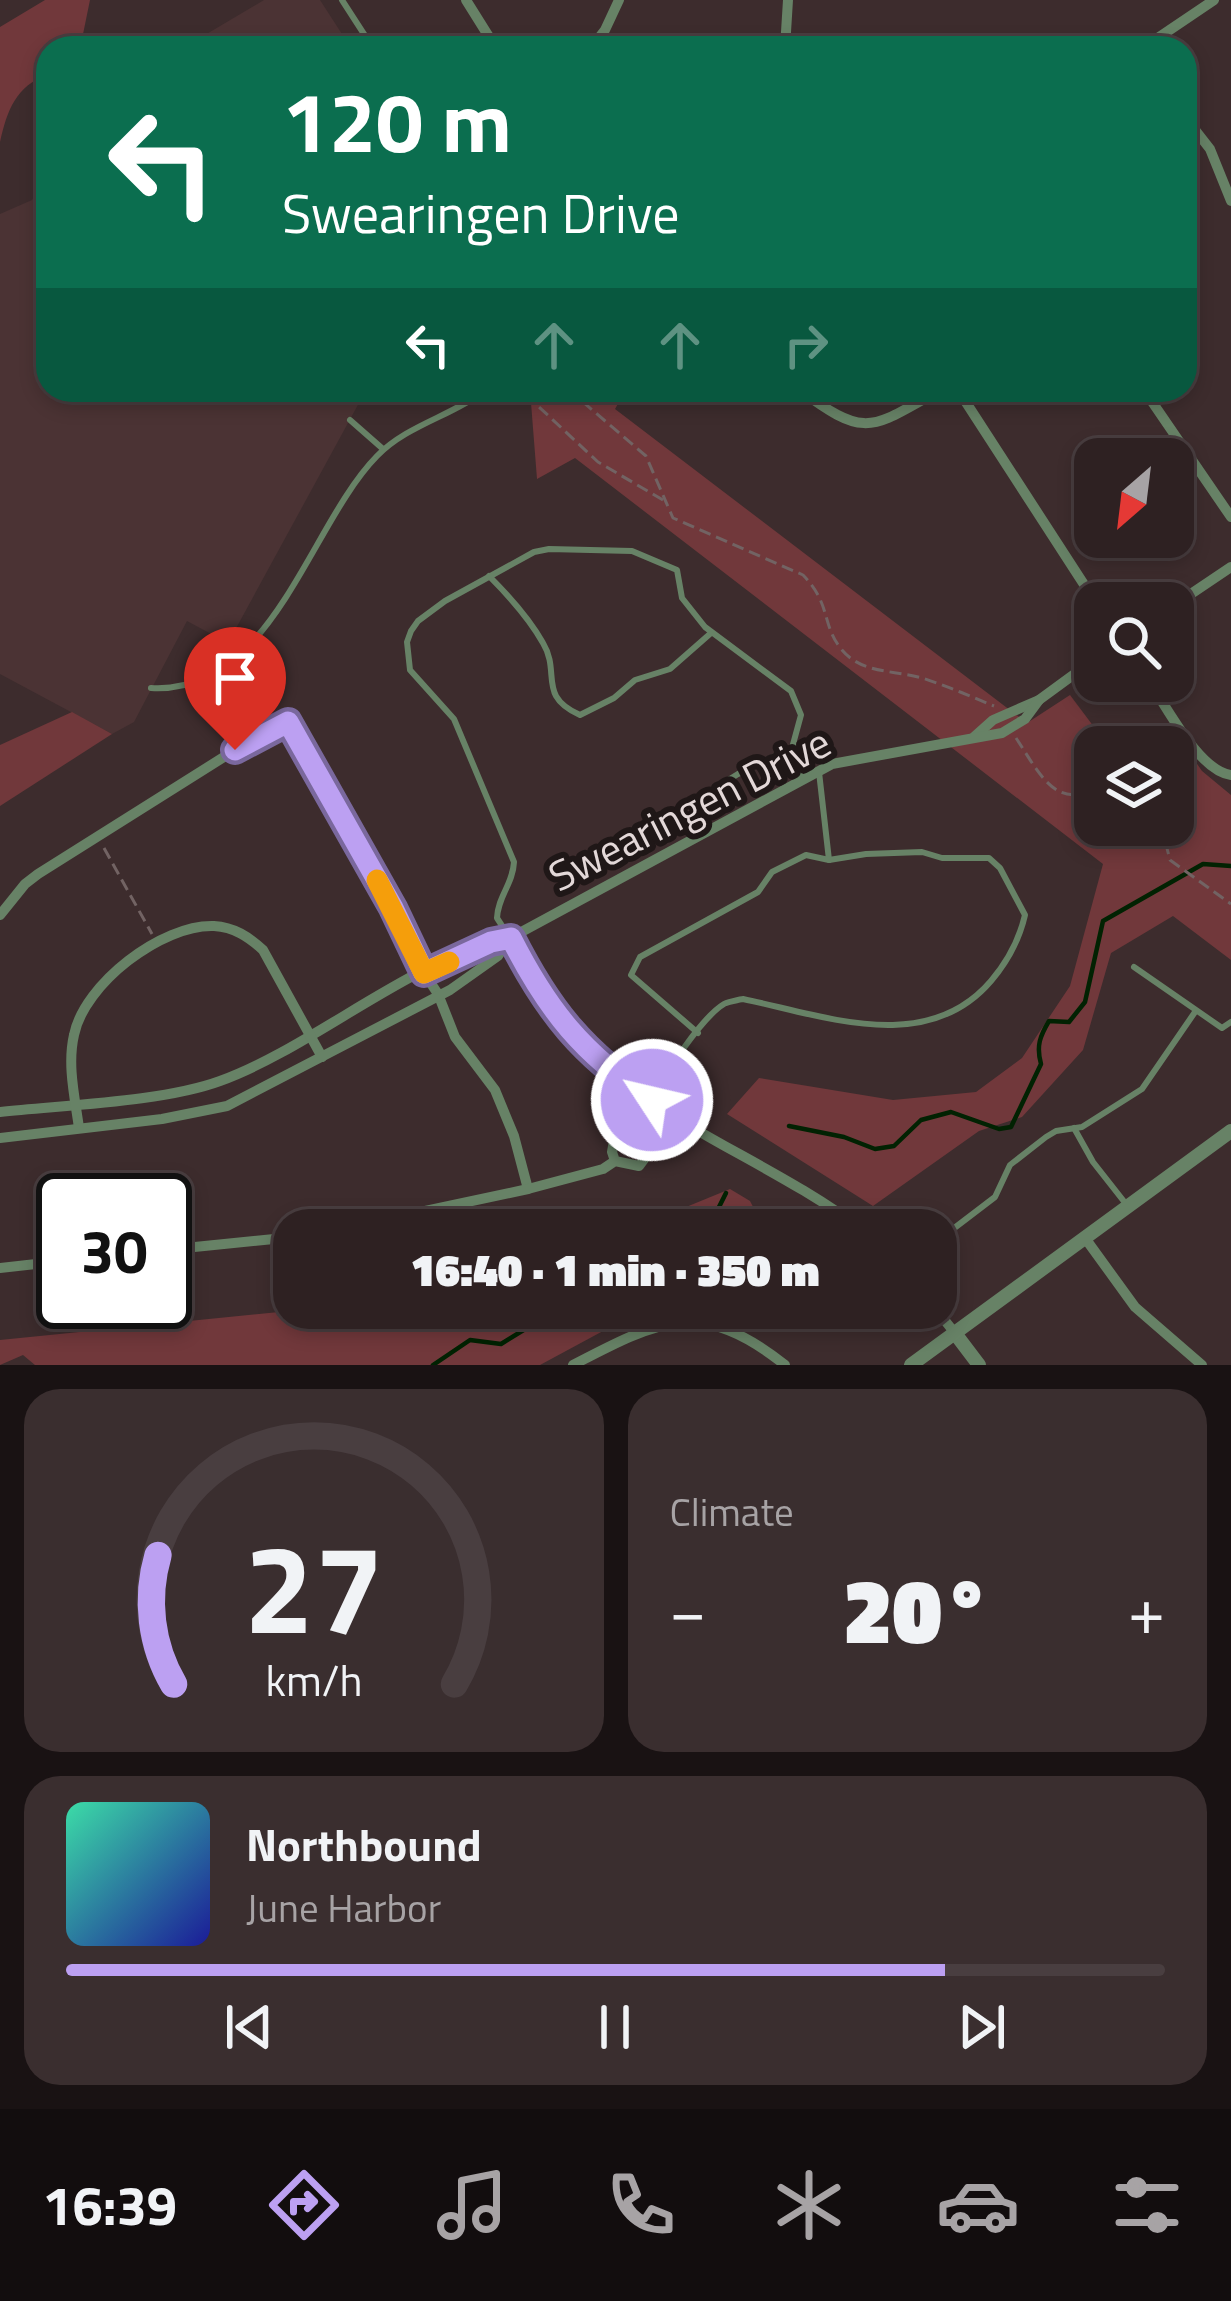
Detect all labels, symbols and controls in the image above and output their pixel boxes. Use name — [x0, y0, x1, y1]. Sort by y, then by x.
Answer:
text: 120 m — [282, 57, 512, 185]
icon: left — [84, 84, 240, 240]
text: Swearingen Drive — [282, 172, 680, 254]
icon: left — [395, 312, 461, 378]
icon: ahead — [521, 312, 587, 378]
icon: ahead — [647, 312, 713, 378]
icon: right — [773, 312, 839, 378]
north arrow — [1074, 438, 1194, 558]
map controls — [1074, 438, 1194, 846]
button: search — [1074, 582, 1194, 702]
pin — [184, 627, 286, 750]
icon: arrive — [202, 645, 268, 711]
street label: Swearingen Drive — [537, 709, 841, 907]
button: layers — [1074, 726, 1194, 846]
position arrow — [589, 1037, 715, 1163]
speed limit sign: 30 — [36, 1173, 192, 1329]
text: 16:40 · 1 min · 350 m — [411, 1235, 819, 1303]
text: Climate — [670, 1482, 794, 1541]
text: 27 — [244, 1492, 384, 1681]
text: 20° — [843, 1541, 992, 1678]
text: − — [670, 1559, 706, 1660]
text: + — [1128, 1559, 1165, 1660]
text: km/h — [265, 1646, 362, 1712]
text: Northbound — [246, 1810, 482, 1878]
text: June Harbor — [246, 1878, 441, 1937]
icon: previous — [216, 1994, 282, 2060]
icon: pause — [582, 1994, 648, 2060]
icon: next — [949, 1994, 1015, 2060]
icon: directions — [262, 2163, 346, 2247]
icon: music — [430, 2163, 514, 2247]
icon: phone — [599, 2163, 683, 2247]
icon: climate — [767, 2163, 851, 2247]
icon: car — [936, 2163, 1020, 2247]
icon: filters — [1105, 2163, 1189, 2247]
text: 16:39 — [42, 2164, 177, 2246]

